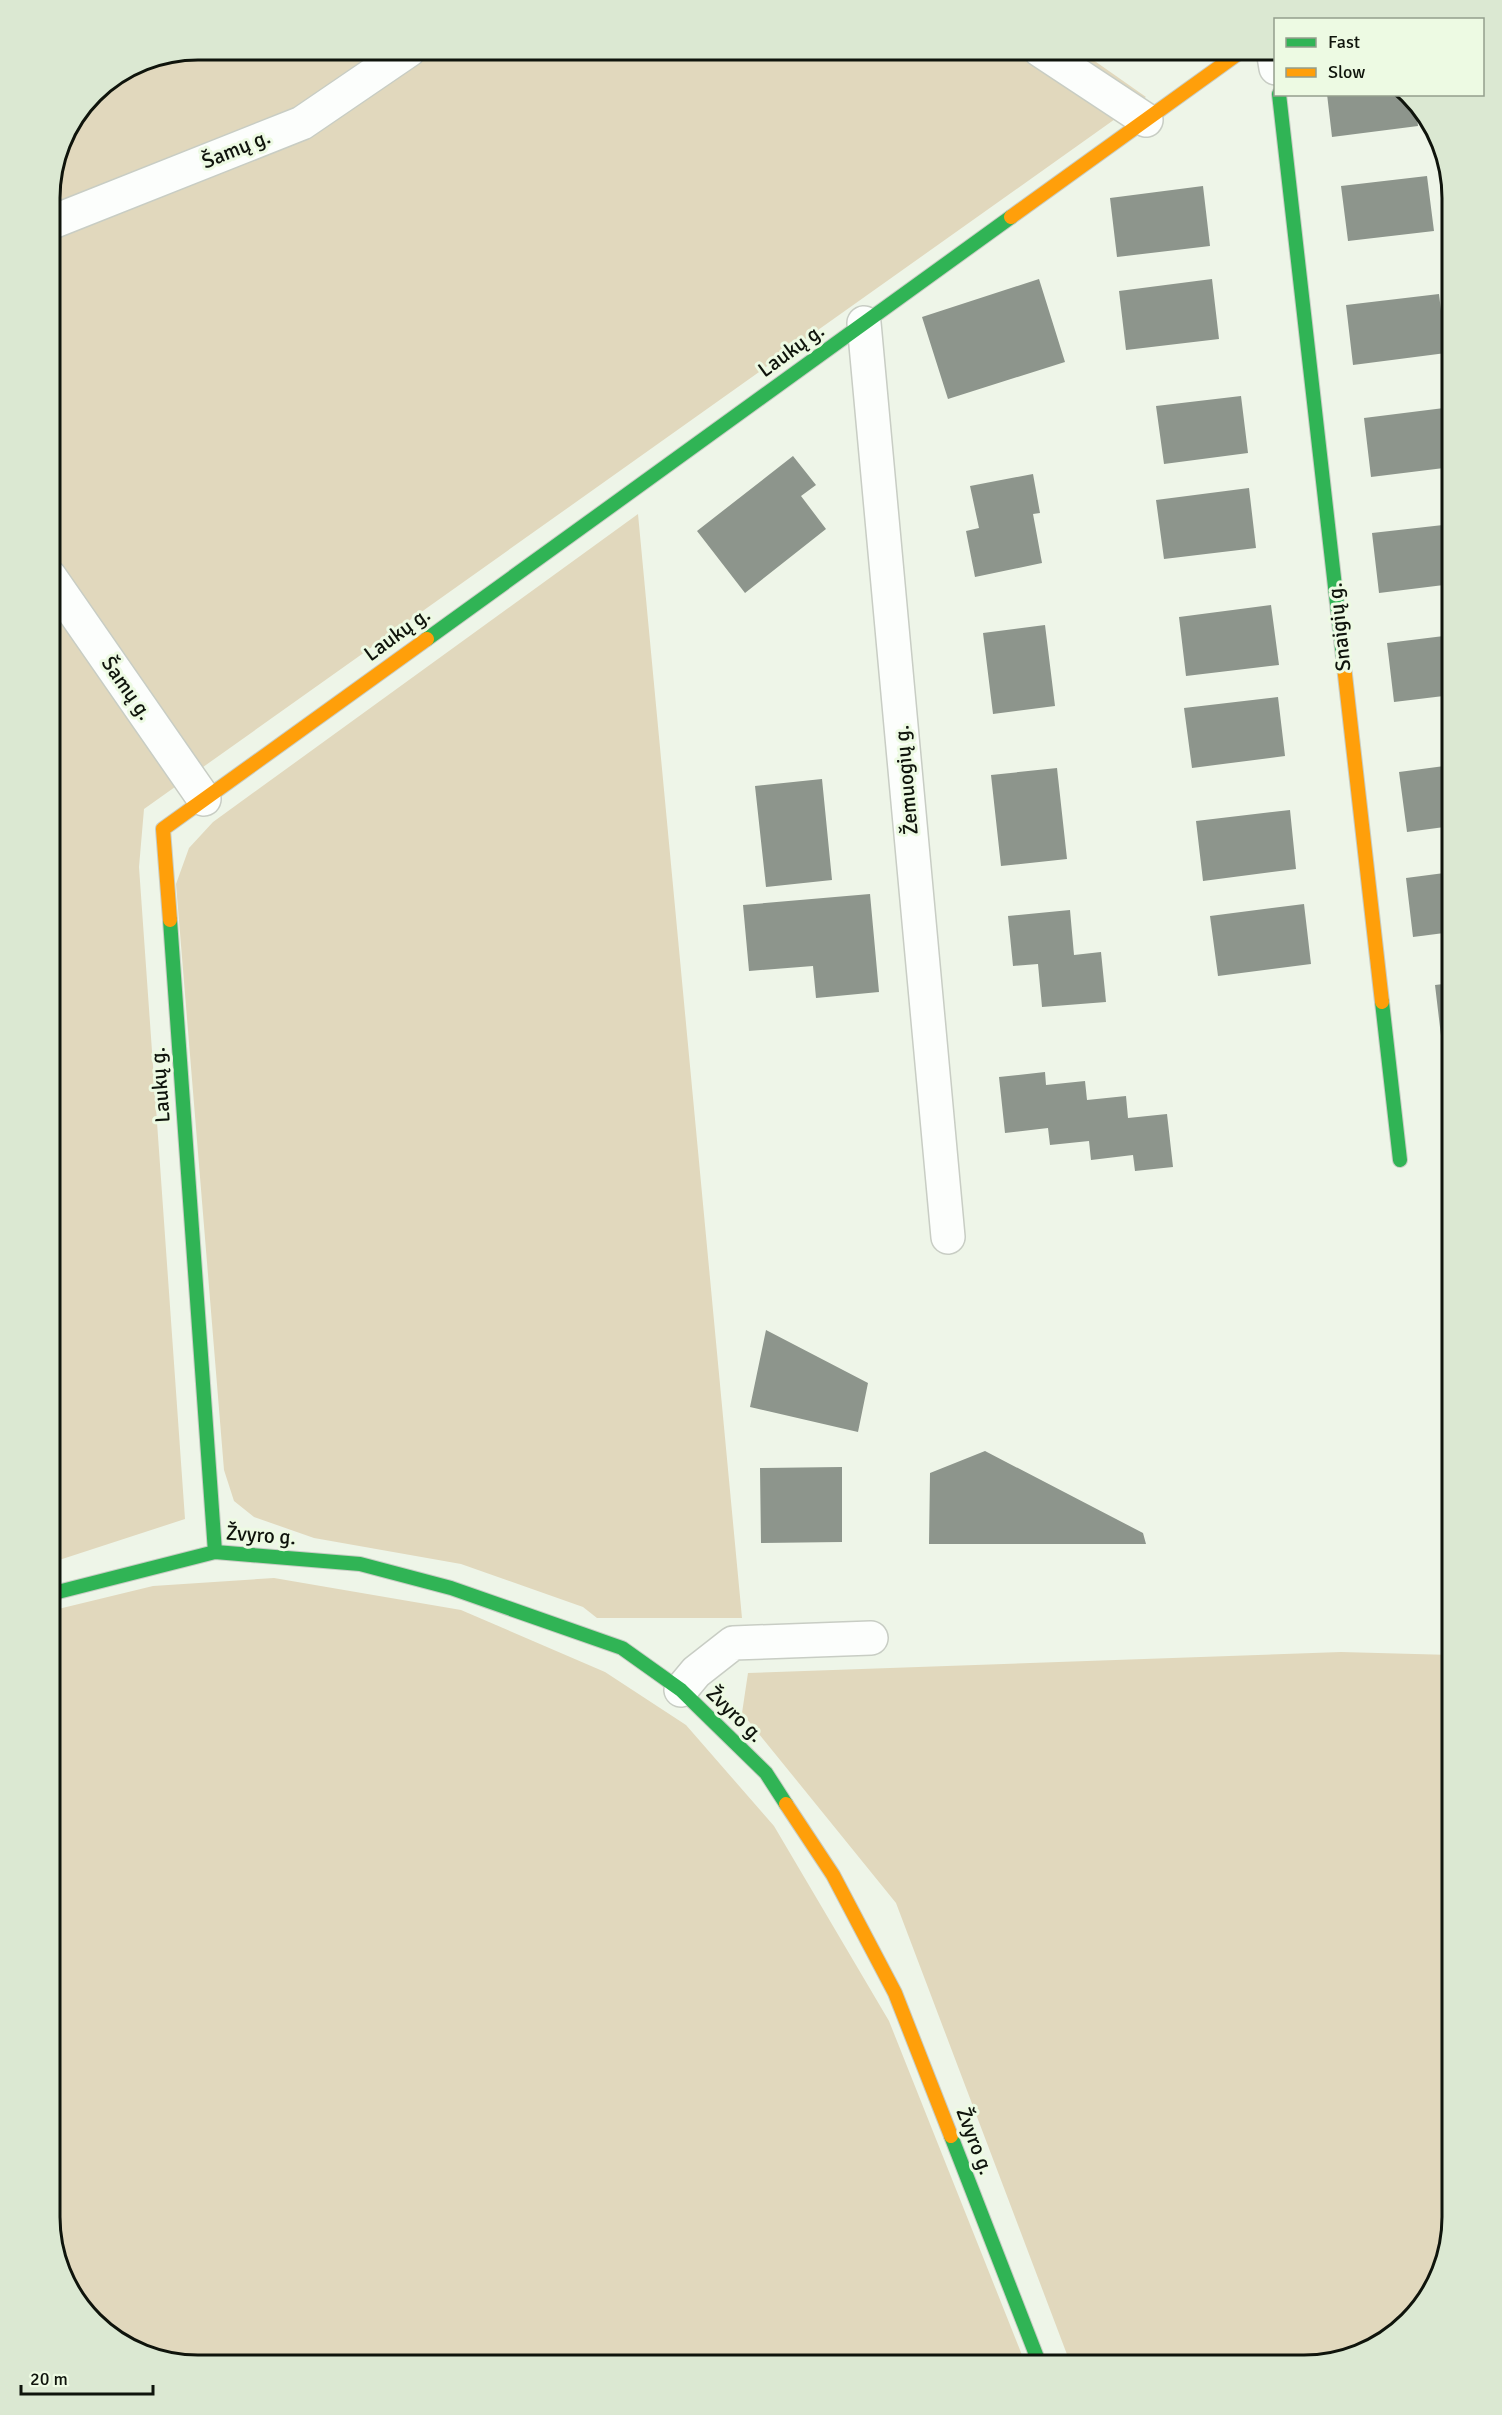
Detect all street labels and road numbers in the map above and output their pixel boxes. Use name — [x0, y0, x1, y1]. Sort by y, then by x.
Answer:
street label: Šamų g. — [198, 124, 274, 174]
street label: Laukų g. — [753, 317, 829, 383]
street label: Snaigių g. — [1321, 581, 1357, 673]
street label: Laukų g. — [359, 601, 435, 667]
street label: Šamų g. — [96, 651, 158, 725]
street label: Žemuogių g. — [888, 724, 924, 836]
street label: Laukų g. — [144, 1046, 176, 1124]
street label: Žvyro g. — [225, 1520, 297, 1550]
street label: Žvyro g. — [701, 1680, 769, 1748]
street label: Žvyro g. — [950, 2104, 1000, 2178]

